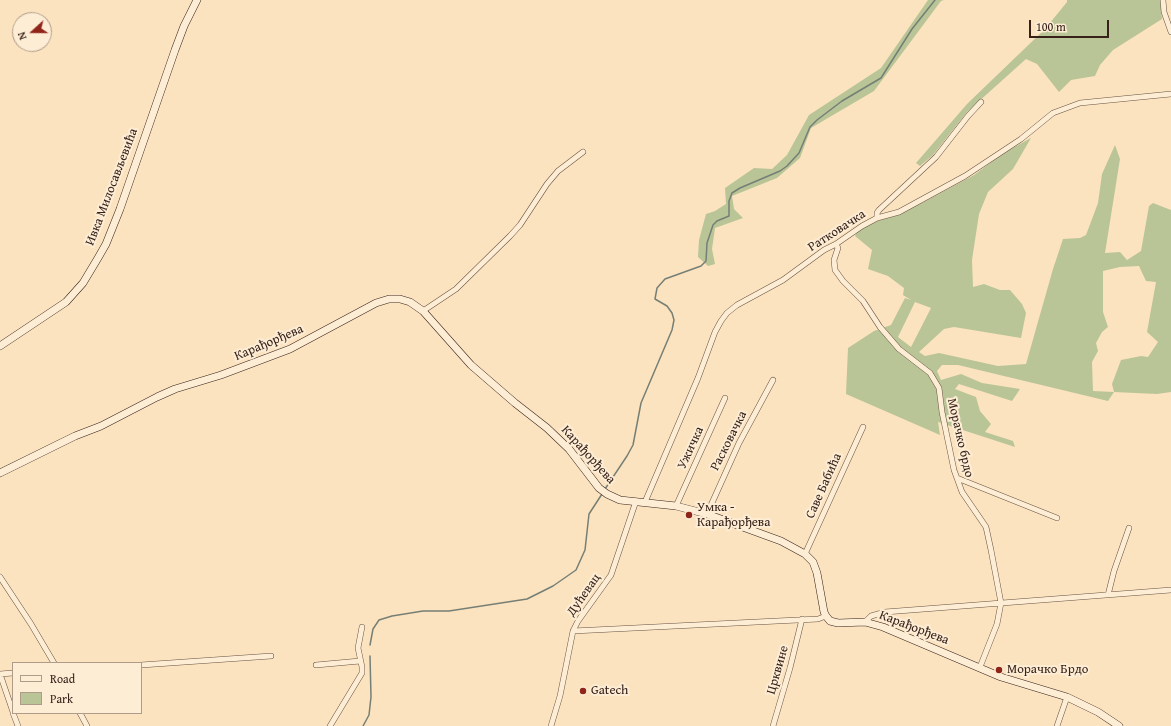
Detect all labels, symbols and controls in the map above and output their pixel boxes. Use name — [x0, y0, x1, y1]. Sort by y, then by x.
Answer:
north arrow — [12, 12, 52, 52]
scale bar — [1031, 12, 1111, 38]
text: 100 m — [1036, 18, 1066, 35]
text: N — [13, 30, 31, 42]
street label: Ивка Милосављевића — [82, 126, 142, 248]
street label: Ратковачка — [805, 207, 869, 255]
street label: Карађорђева — [232, 321, 306, 365]
street label: Морачко брдо — [943, 397, 977, 479]
street label: Расковачка — [707, 409, 751, 473]
street label: Карађорђева — [558, 423, 618, 487]
street label: Ужичка — [674, 424, 708, 472]
street label: Саве Бабића — [803, 451, 845, 521]
place label: Умка - Карађорђева — [697, 500, 770, 531]
marker: Умка - Карађорђева — [684, 510, 694, 520]
street label: Дућевац — [564, 571, 604, 619]
street label: Карађорђева — [877, 608, 951, 648]
street label: Црквине — [764, 644, 792, 696]
legend — [12, 662, 142, 714]
place label: Морачко Брдо — [1007, 662, 1088, 678]
marker: Морачко Брдо — [994, 665, 1004, 675]
text: Road — [50, 670, 75, 687]
place label: Gatech — [591, 683, 628, 699]
marker: Gatech — [578, 686, 588, 696]
text: Park — [50, 690, 73, 707]

